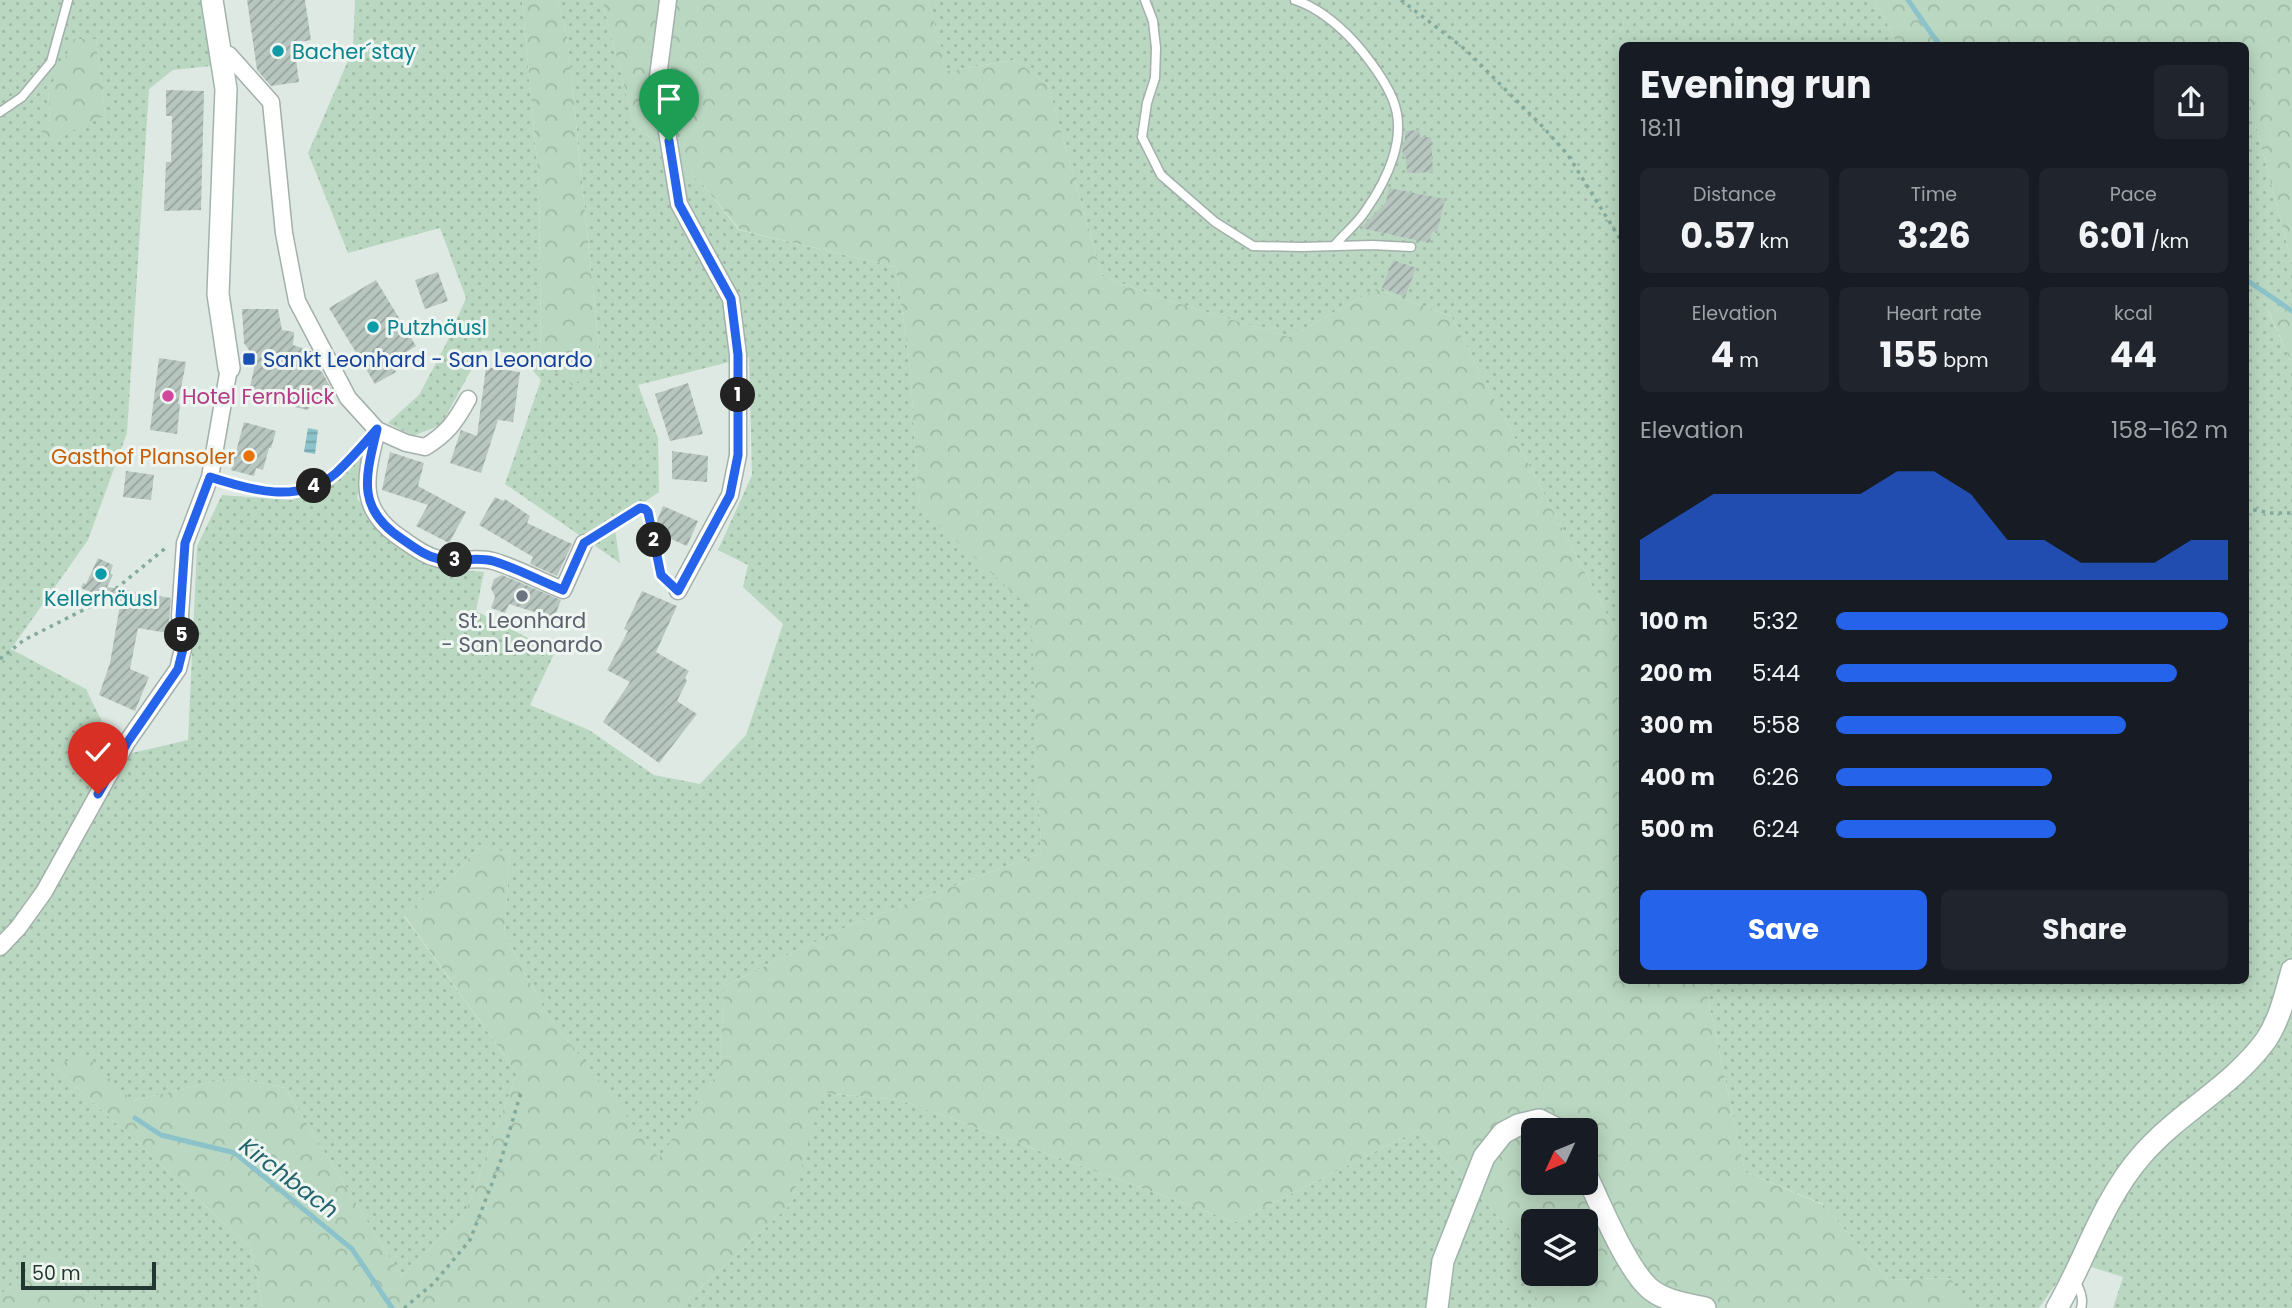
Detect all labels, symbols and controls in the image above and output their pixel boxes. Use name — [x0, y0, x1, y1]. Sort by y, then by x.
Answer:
place label: Bacher´stay — [292, 37, 416, 66]
marker: Bacher´stay — [270, 43, 286, 59]
text: Evening run — [1640, 58, 1872, 111]
button: share — [2154, 65, 2228, 139]
pin — [639, 69, 699, 141]
icon: arrive — [650, 80, 688, 118]
text: 18:11 — [1640, 112, 1682, 144]
text: Distance — [1693, 181, 1776, 208]
text: Time — [1911, 181, 1957, 208]
text: Pace — [2110, 181, 2157, 208]
text: 0.57 — [1680, 211, 1755, 260]
text: 3:26 — [1897, 211, 1971, 260]
text: 6:01 — [2077, 211, 2146, 260]
text: km — [1755, 228, 1789, 255]
text: /km — [2146, 228, 2189, 255]
text: Elevation — [1692, 300, 1777, 327]
text: Heart rate — [1886, 300, 1982, 327]
text: kcal — [2114, 300, 2153, 327]
place label: Putzhäusl — [387, 313, 487, 342]
marker: Putzhäusl — [365, 319, 381, 335]
text: 4 — [1710, 330, 1734, 379]
text: 155 — [1879, 330, 1938, 379]
text: 44 — [2110, 330, 2157, 379]
place label: Sankt Leonhard - San Leonardo — [263, 345, 593, 374]
text: m — [1734, 347, 1759, 374]
text: bpm — [1938, 347, 1989, 374]
marker: Sankt Leonhard - San Leonardo — [241, 351, 257, 367]
pin: 1 — [720, 378, 756, 412]
text: 1 — [734, 381, 741, 408]
place label: Hotel Fernblick — [182, 382, 335, 411]
marker: Hotel Fernblick — [160, 388, 176, 404]
text: Elevation — [1640, 414, 1744, 446]
text: 158–162 m — [2111, 414, 2228, 446]
place label: Gasthof Plansoler — [51, 442, 235, 471]
marker: Gasthof Plansoler — [241, 448, 257, 464]
pin: 4 — [296, 468, 332, 504]
text: 4 — [307, 472, 320, 499]
pin: 2 — [636, 522, 672, 558]
text: 2 — [648, 526, 659, 553]
pin: 3 — [438, 542, 472, 578]
text: 3 — [449, 546, 460, 573]
marker: Kellerhäusl — [93, 566, 109, 582]
place label: Kellerhäusl — [44, 584, 158, 613]
marker: St. Leonhard - San Leonardo — [514, 588, 530, 604]
text: 100 m — [1640, 605, 1708, 637]
text: 5:32 — [1752, 605, 1798, 637]
place label: St. Leonhard - San Leonardo — [441, 606, 603, 659]
pin: 5 — [164, 618, 200, 652]
text: 5 — [175, 621, 188, 648]
text: 200 m — [1640, 657, 1712, 689]
text: 5:44 — [1752, 657, 1800, 689]
text: 300 m — [1640, 709, 1713, 741]
text: 5:58 — [1752, 709, 1800, 741]
pin — [68, 722, 128, 794]
icon: check — [79, 733, 117, 771]
text: 400 m — [1640, 761, 1715, 793]
text: 6:26 — [1752, 761, 1799, 793]
text: 500 m — [1640, 813, 1714, 845]
text: 6:24 — [1752, 813, 1799, 845]
button: Save — [1640, 890, 1927, 970]
button: Share — [1941, 890, 2228, 970]
north arrow — [1521, 1118, 1598, 1195]
map controls — [1521, 1118, 1598, 1286]
water label: Kirchbach — [233, 1130, 345, 1226]
button: layers — [1521, 1209, 1598, 1286]
scale bar — [21, 1259, 156, 1291]
text: 50 m — [32, 1260, 81, 1287]

